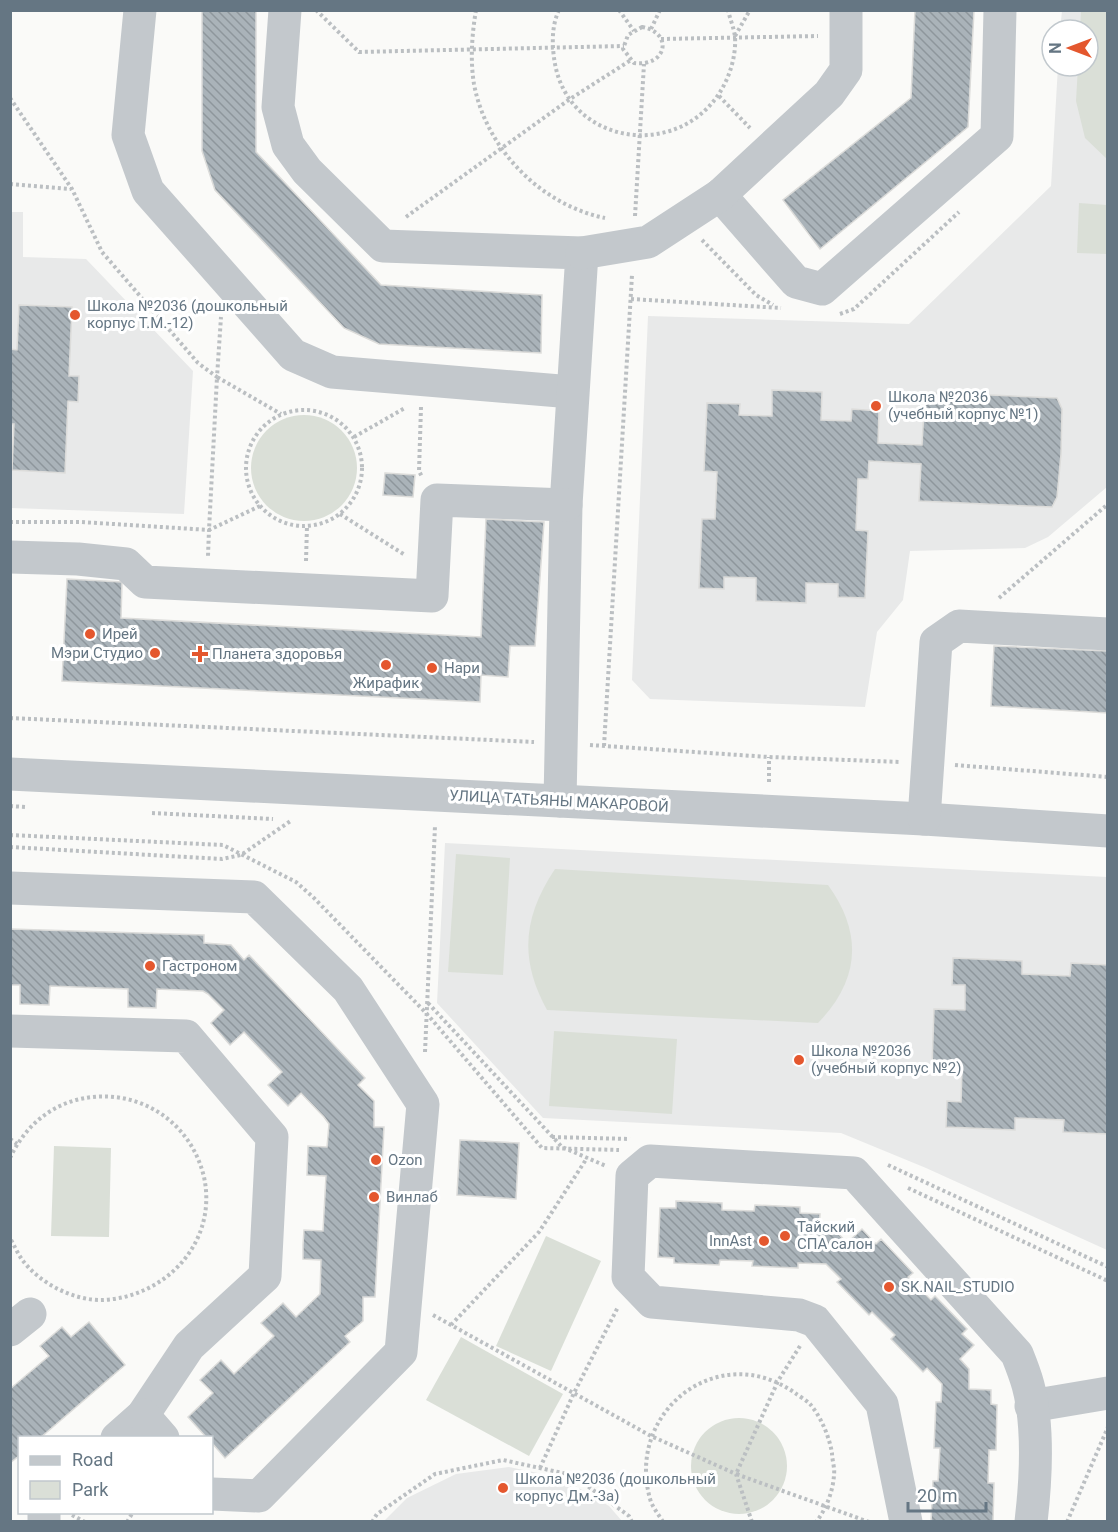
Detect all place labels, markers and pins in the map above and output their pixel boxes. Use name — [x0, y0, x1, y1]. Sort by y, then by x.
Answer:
place label: Школа №2036 (дошкольный корпус Т.М.-12) — [87, 297, 288, 332]
marker: Школа №2036 (дошкольный корпус Т.М.-12) — [68, 308, 82, 322]
place label: Школа №2036 (учебный корпус №1) — [888, 388, 1038, 423]
marker: Школа №2036 (учебный корпус №1) — [869, 399, 883, 413]
place label: Ирей — [102, 625, 138, 643]
marker: Ирей — [83, 627, 97, 641]
place label: Мэри Студио — [51, 644, 143, 662]
place label: Планета здоровья — [212, 645, 342, 663]
marker: Мэри Студио — [148, 646, 162, 660]
marker: Планета здоровья — [193, 647, 207, 661]
marker: Жирафик — [379, 658, 393, 672]
place label: Нари — [444, 659, 480, 677]
marker: Нари — [425, 661, 439, 675]
place label: Жирафик — [353, 674, 419, 692]
place label: Гастроном — [162, 957, 237, 975]
marker: Гастроном — [143, 959, 157, 973]
place label: Школа №2036 (учебный корпус №2) — [811, 1042, 961, 1077]
marker: Школа №2036 (учебный корпус №2) — [792, 1053, 806, 1067]
place label: Ozon — [388, 1151, 422, 1169]
marker: Ozon — [369, 1153, 383, 1167]
place label: Винлаб — [386, 1188, 438, 1206]
marker: Винлаб — [367, 1190, 381, 1204]
place label: Тайский СПА салон — [797, 1218, 873, 1253]
marker: Тайский СПА салон — [778, 1229, 792, 1243]
place label: InnAst — [709, 1232, 752, 1250]
marker: InnAst — [757, 1234, 771, 1248]
place label: SK.NAIL_STUDIO — [901, 1278, 1015, 1296]
marker: SK.NAIL_STUDIO — [882, 1280, 896, 1294]
place label: Школа №2036 (дошкольный корпус Дм.-3а) — [515, 1470, 716, 1505]
marker: Школа №2036 (дошкольный корпус Дм.-3а) — [496, 1481, 510, 1495]

